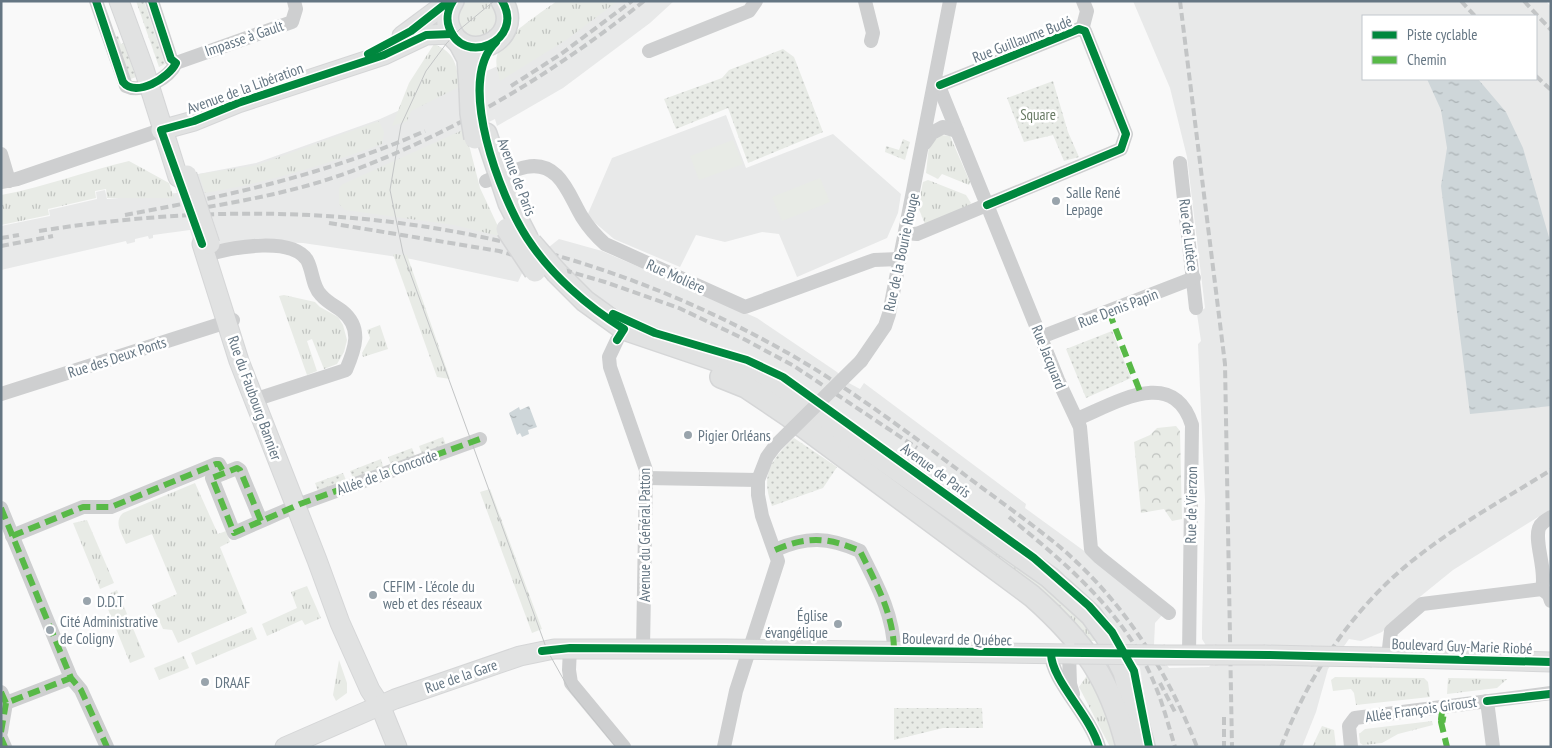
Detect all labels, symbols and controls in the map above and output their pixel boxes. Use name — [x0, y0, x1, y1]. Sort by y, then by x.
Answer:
street label: Rue Guillaume Budé — [970, 11, 1074, 67]
legend — [1362, 15, 1537, 80]
street label: Impasse à Gault — [202, 16, 286, 60]
text: Piste cyclable — [1407, 25, 1477, 44]
text: Chemin — [1407, 50, 1446, 69]
street label: Avenue de la Libération — [184, 58, 306, 118]
park label: Square — [1020, 105, 1056, 124]
street label: Avenue de Paris — [493, 135, 541, 219]
place label: Salle René Lepage — [1066, 183, 1120, 219]
street label: Rue de la Bourie Rouge — [879, 191, 923, 313]
marker: Salle René Lepage — [1050, 195, 1062, 207]
street label: Rue de Lutèce — [1175, 198, 1203, 272]
street label: Rue Molière — [644, 255, 708, 297]
street label: Rue Denis Papin — [1075, 284, 1161, 332]
street label: Rue Jacquard — [1028, 322, 1070, 392]
street label: Rue des Deux Ponts — [65, 332, 169, 382]
street label: Rue du Faubourg Bannier — [224, 333, 287, 464]
place label: Pigier Orléans — [698, 426, 771, 445]
marker: Pigier Orléans — [682, 429, 694, 441]
street label: Avenue de Paris — [897, 438, 975, 502]
street label: Allée de la Concorde — [334, 445, 440, 499]
street label: Rue de Vierzon — [1181, 466, 1201, 544]
street label: Avenue du Général Patton — [635, 468, 654, 602]
place label: CEFIM - L'école du web et des réseaux — [383, 577, 482, 613]
marker: CEFIM - L'école du web et des réseaux — [367, 589, 379, 601]
place label: D.D.T — [97, 592, 124, 611]
marker: D.D.T — [81, 595, 93, 607]
place label: Église évangélique — [765, 606, 828, 642]
place label: Cité Administrative de Coligny — [60, 612, 158, 648]
marker: Église évangélique — [832, 618, 844, 630]
marker: Cité Administrative de Coligny — [44, 624, 56, 636]
street label: Boulevard de Québec — [902, 629, 1013, 649]
street label: Boulevard Guy-Marie Riobé — [1391, 634, 1533, 658]
street label: Rue de la Gare — [422, 655, 500, 697]
place label: DRAAF — [215, 673, 250, 692]
marker: DRAAF — [199, 676, 211, 688]
street label: Allée François Giroust — [1364, 692, 1478, 726]

